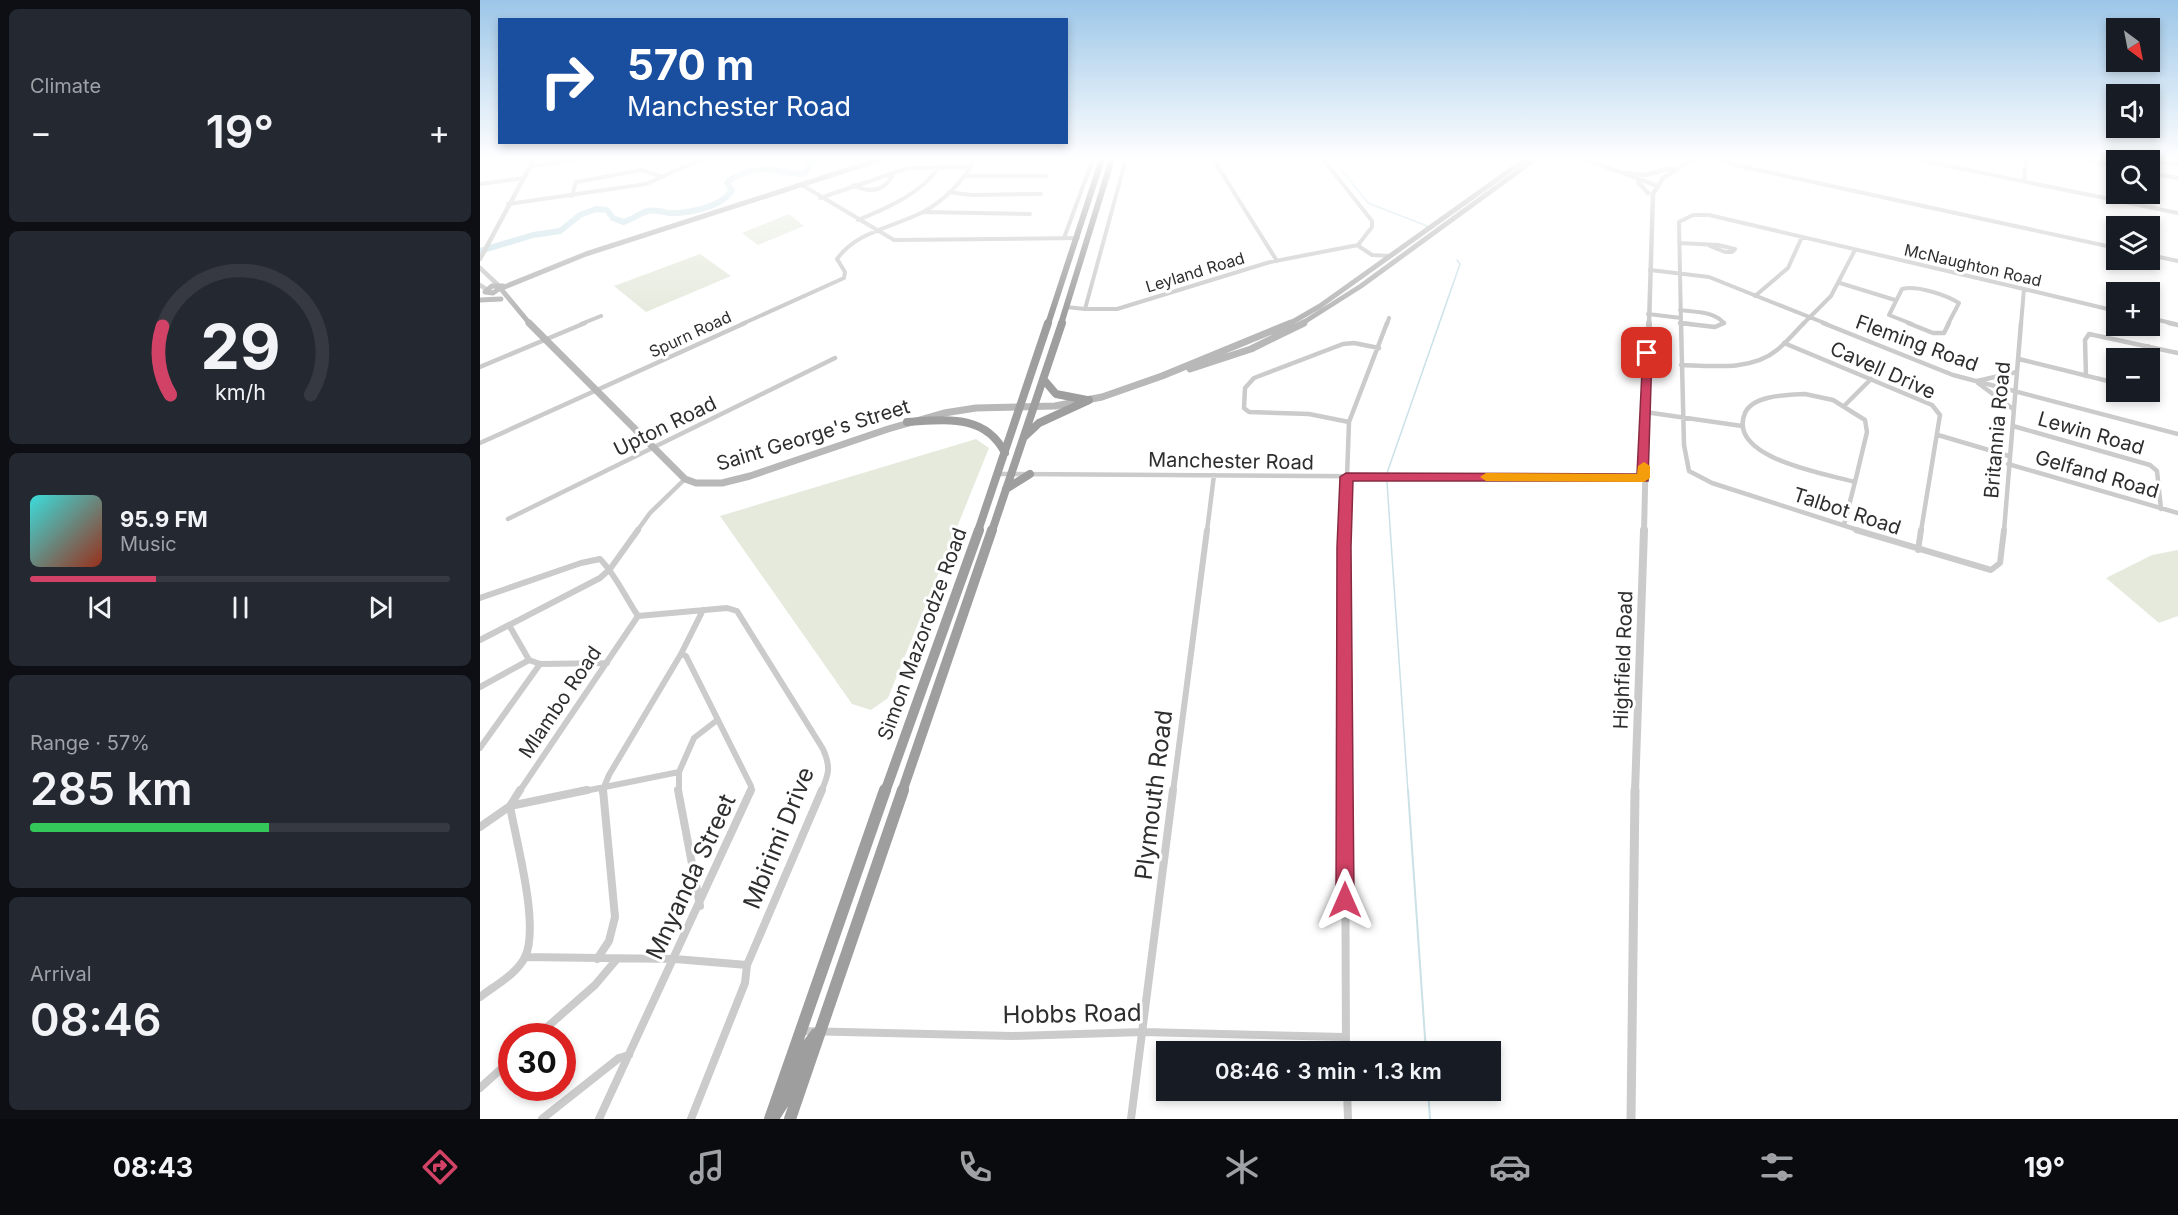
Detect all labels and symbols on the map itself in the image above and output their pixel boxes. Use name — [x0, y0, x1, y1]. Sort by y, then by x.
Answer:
north arrow — [2106, 18, 2160, 72]
street label: McNaughton Road — [1902, 239, 2044, 291]
street label: Leyland Road — [1143, 247, 1247, 297]
street label: Spurn Road — [646, 306, 734, 362]
street label: Fleming Road — [1852, 310, 1982, 376]
pin — [1621, 327, 1672, 378]
street label: Cavell Drive — [1827, 336, 1939, 404]
street label: Britannia Road — [1979, 361, 2015, 499]
street label: Upton Road — [610, 391, 720, 461]
street label: Saint George's Street — [713, 394, 913, 476]
street label: Lewin Road — [2035, 406, 2147, 460]
street label: Gelfand Road — [2032, 445, 2162, 503]
street label: Manchester Road — [1148, 448, 1314, 474]
street label: Talbot Road — [1790, 482, 1904, 540]
street label: Simon Mazorodze Road — [872, 524, 972, 744]
street label: Highfield Road — [1609, 590, 1637, 730]
street label: Mlambo Road — [514, 641, 606, 763]
street label: Plymouth Road — [1129, 708, 1178, 882]
street label: Mbirimi Drive — [737, 763, 820, 913]
street label: Mnyanda Street — [640, 789, 742, 964]
position arrow — [1313, 868, 1377, 932]
street label: Hobbs Road — [1002, 998, 1142, 1029]
speed limit sign: 30 — [498, 1023, 576, 1101]

